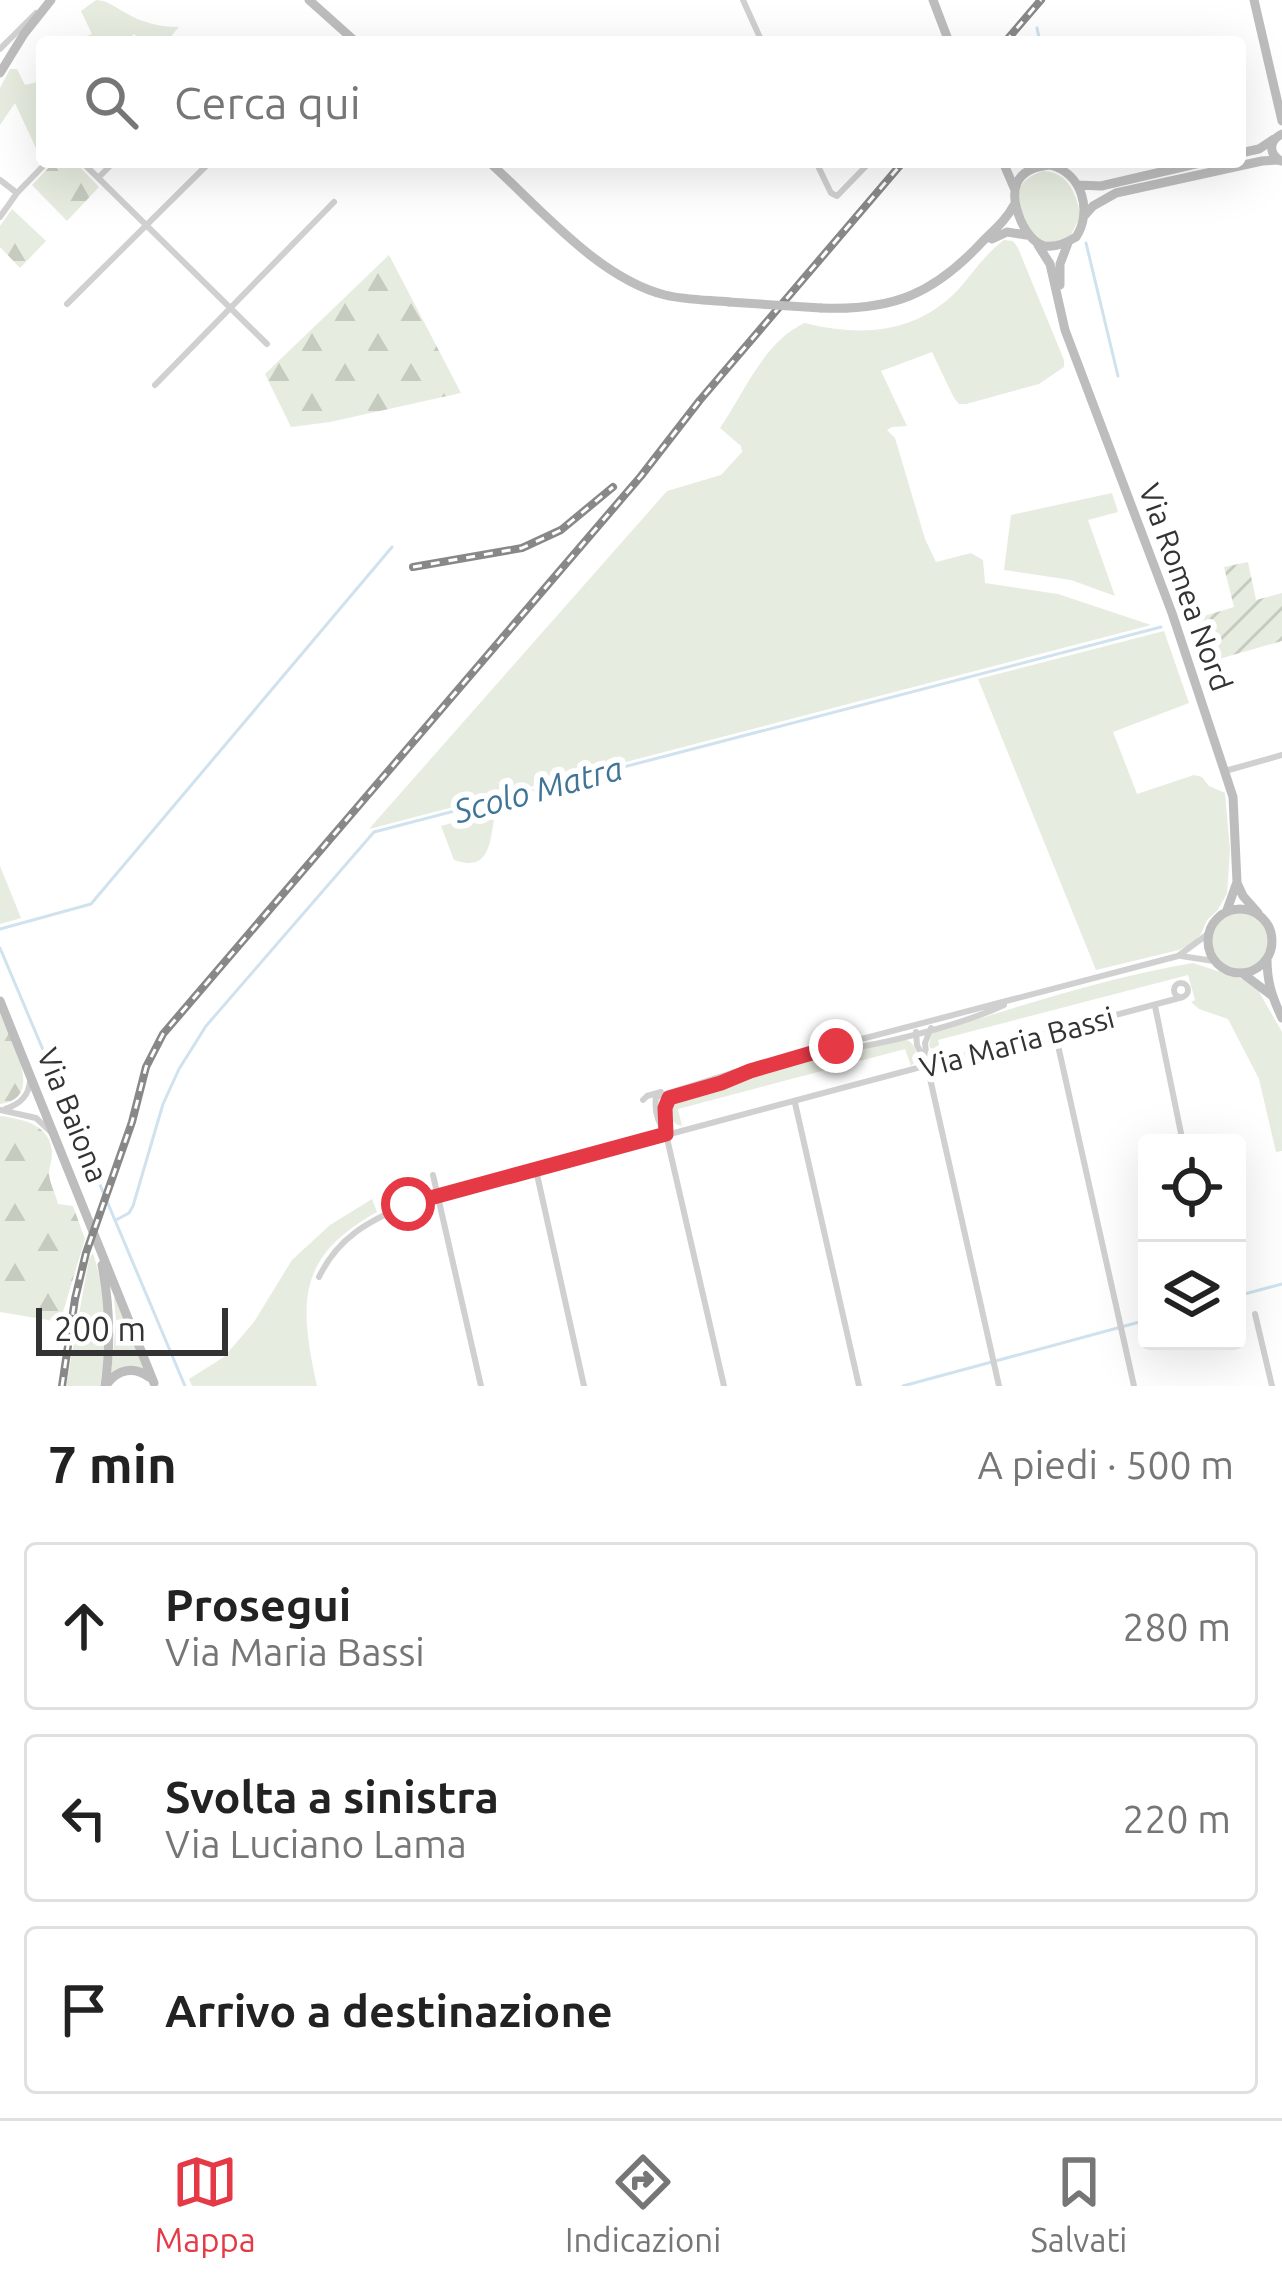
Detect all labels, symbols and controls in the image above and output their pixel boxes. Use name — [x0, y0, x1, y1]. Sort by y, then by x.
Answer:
search box — [36, 36, 1246, 168]
icon: search — [78, 69, 144, 135]
text: Cerca qui — [174, 77, 361, 128]
street label: Via Romea Nord — [1133, 479, 1239, 695]
water label: Scolo Matra — [449, 749, 626, 830]
street label: Via Maria Bassi — [916, 1000, 1118, 1084]
route end — [809, 1019, 863, 1073]
street label: Via Baiona — [31, 1043, 115, 1187]
map controls — [1138, 1134, 1246, 1350]
button: locate — [1138, 1134, 1246, 1242]
route start — [381, 1177, 435, 1231]
button: layers — [1138, 1242, 1246, 1350]
scale bar — [36, 1302, 228, 1355]
text: 200 m — [54, 1310, 146, 1347]
text: 7 min — [48, 1435, 177, 1493]
text: A piedi · 500 m — [978, 1443, 1234, 1486]
text: Prosegui — [165, 1579, 351, 1630]
icon: ahead — [51, 1593, 117, 1659]
text: 280 m — [1122, 1605, 1231, 1648]
text: Via Maria Bassi — [165, 1630, 425, 1673]
text: Svolta a sinistra — [165, 1771, 499, 1822]
icon: left — [51, 1785, 117, 1851]
text: 220 m — [1122, 1797, 1231, 1840]
text: Via Luciano Lama — [165, 1822, 467, 1865]
icon: arrive — [51, 1977, 117, 2043]
text: Arrivo a destinazione — [165, 1985, 613, 2036]
tab: Mappa — [155, 2149, 256, 2258]
tab: Indicazioni — [565, 2149, 721, 2258]
tab: Salvati — [1030, 2149, 1127, 2258]

